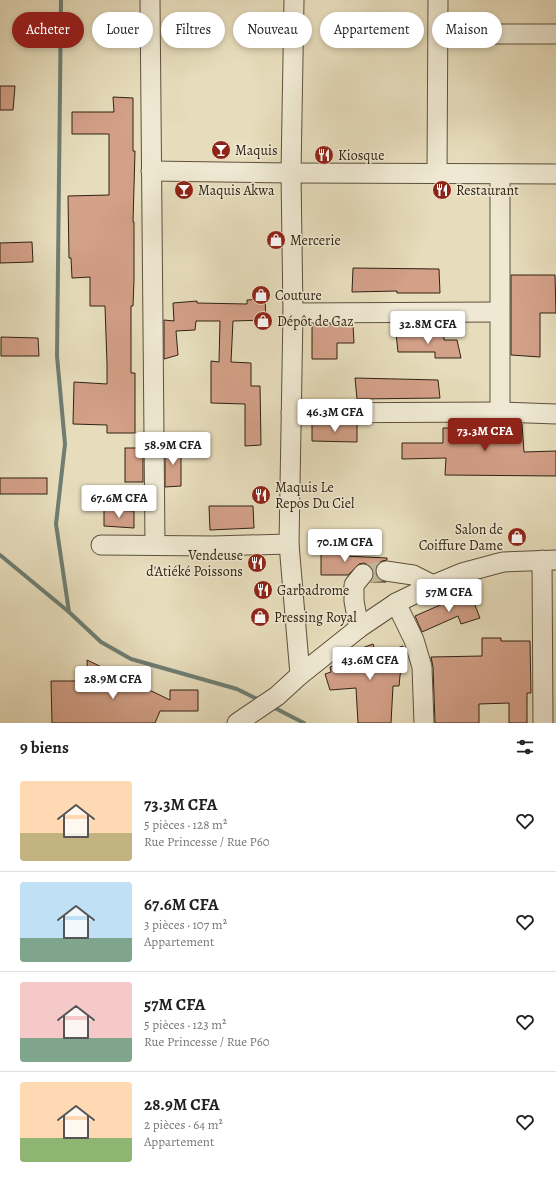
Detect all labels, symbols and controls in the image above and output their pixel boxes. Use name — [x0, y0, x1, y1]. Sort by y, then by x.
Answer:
chip: Acheter — [12, 12, 84, 48]
chip: Louer — [92, 12, 153, 48]
chip: Filtres — [161, 12, 225, 48]
chip: Nouveau — [233, 12, 312, 48]
chip: Appartement — [320, 12, 424, 48]
chip: Maison — [432, 12, 502, 48]
bar icon: Maquis — [210, 139, 232, 161]
place label: Maquis — [235, 141, 278, 160]
restaurant icon: Kiosque — [313, 144, 335, 166]
place label: Kiosque — [338, 146, 384, 165]
bar icon: Maquis Akwa — [173, 179, 195, 201]
restaurant icon: Restaurant — [431, 179, 453, 201]
place label: Maquis Akwa — [198, 181, 275, 200]
place label: Restaurant — [456, 181, 519, 200]
shop icon: Mercerie — [265, 229, 287, 251]
place label: Mercerie — [290, 231, 341, 250]
shop icon: Couture — [250, 284, 272, 306]
place label: Couture — [275, 286, 322, 305]
shop icon: Dépôt de Gaz — [252, 310, 274, 332]
pin: 32.8M CFA — [382, 311, 474, 345]
place label: Dépôt de Gaz — [277, 312, 354, 331]
text: 32.8M CFA — [399, 315, 457, 332]
pin: 46.3M CFA — [289, 399, 381, 433]
text: 46.3M CFA — [306, 403, 364, 420]
pin: 73.3M CFA — [439, 418, 531, 452]
text: 73.3M CFA — [457, 422, 513, 439]
pin: 58.9M CFA — [127, 432, 219, 466]
text: 58.9M CFA — [144, 436, 202, 453]
place label: Maquis Le Repos Du Ciel — [275, 478, 355, 513]
restaurant icon: Maquis Le Repos Du Ciel — [250, 484, 272, 506]
pin: 67.6M CFA — [73, 485, 165, 519]
text: 67.6M CFA — [90, 489, 148, 506]
place label: Salon de Coiffure Dame — [419, 520, 503, 555]
shop icon: Salon de Coiffure Dame — [506, 526, 528, 548]
pin: 70.1M CFA — [299, 529, 391, 563]
text: 70.1M CFA — [317, 533, 373, 550]
place label: Vendeuse d'Atiéké Poissons — [146, 546, 243, 581]
restaurant icon: Vendeuse d'Atiéké Poissons — [246, 552, 268, 574]
restaurant icon: Garbadrome — [252, 579, 274, 601]
pin: 57M CFA — [412, 579, 486, 613]
place label: Garbadrome — [277, 581, 349, 600]
text: 57M CFA — [426, 583, 472, 600]
shop icon: Pressing Royal — [249, 606, 271, 628]
place label: Pressing Royal — [274, 608, 357, 627]
pin: 43.6M CFA — [324, 647, 416, 681]
text: 43.6M CFA — [341, 651, 399, 668]
pin: 28.9M CFA — [67, 666, 159, 700]
text: 28.9M CFA — [84, 670, 142, 687]
text: 9 biens — [20, 736, 69, 759]
icon: filters — [514, 736, 536, 758]
text: 73.3M CFA — [144, 793, 217, 816]
icon: home — [52, 797, 100, 845]
icon: heart — [514, 810, 536, 832]
text: 5 pièces · 128 m² — [144, 816, 227, 833]
text: Rue Princesse / Rue P60 — [144, 833, 270, 850]
text: 67.6M CFA — [144, 893, 219, 916]
icon: home — [52, 898, 100, 946]
icon: heart — [514, 911, 536, 933]
text: 3 pièces · 107 m² — [144, 916, 227, 933]
text: Appartement — [144, 933, 214, 950]
text: 57M CFA — [144, 993, 205, 1016]
icon: home — [52, 998, 100, 1046]
icon: heart — [514, 1011, 536, 1033]
text: 5 pièces · 123 m² — [144, 1016, 226, 1033]
text: Rue Princesse / Rue P60 — [144, 1033, 270, 1050]
text: 28.9M CFA — [144, 1093, 220, 1116]
icon: home — [52, 1098, 100, 1146]
icon: heart — [514, 1111, 536, 1133]
text: 2 pièces · 64 m² — [144, 1116, 223, 1133]
text: Appartement — [144, 1133, 214, 1150]

